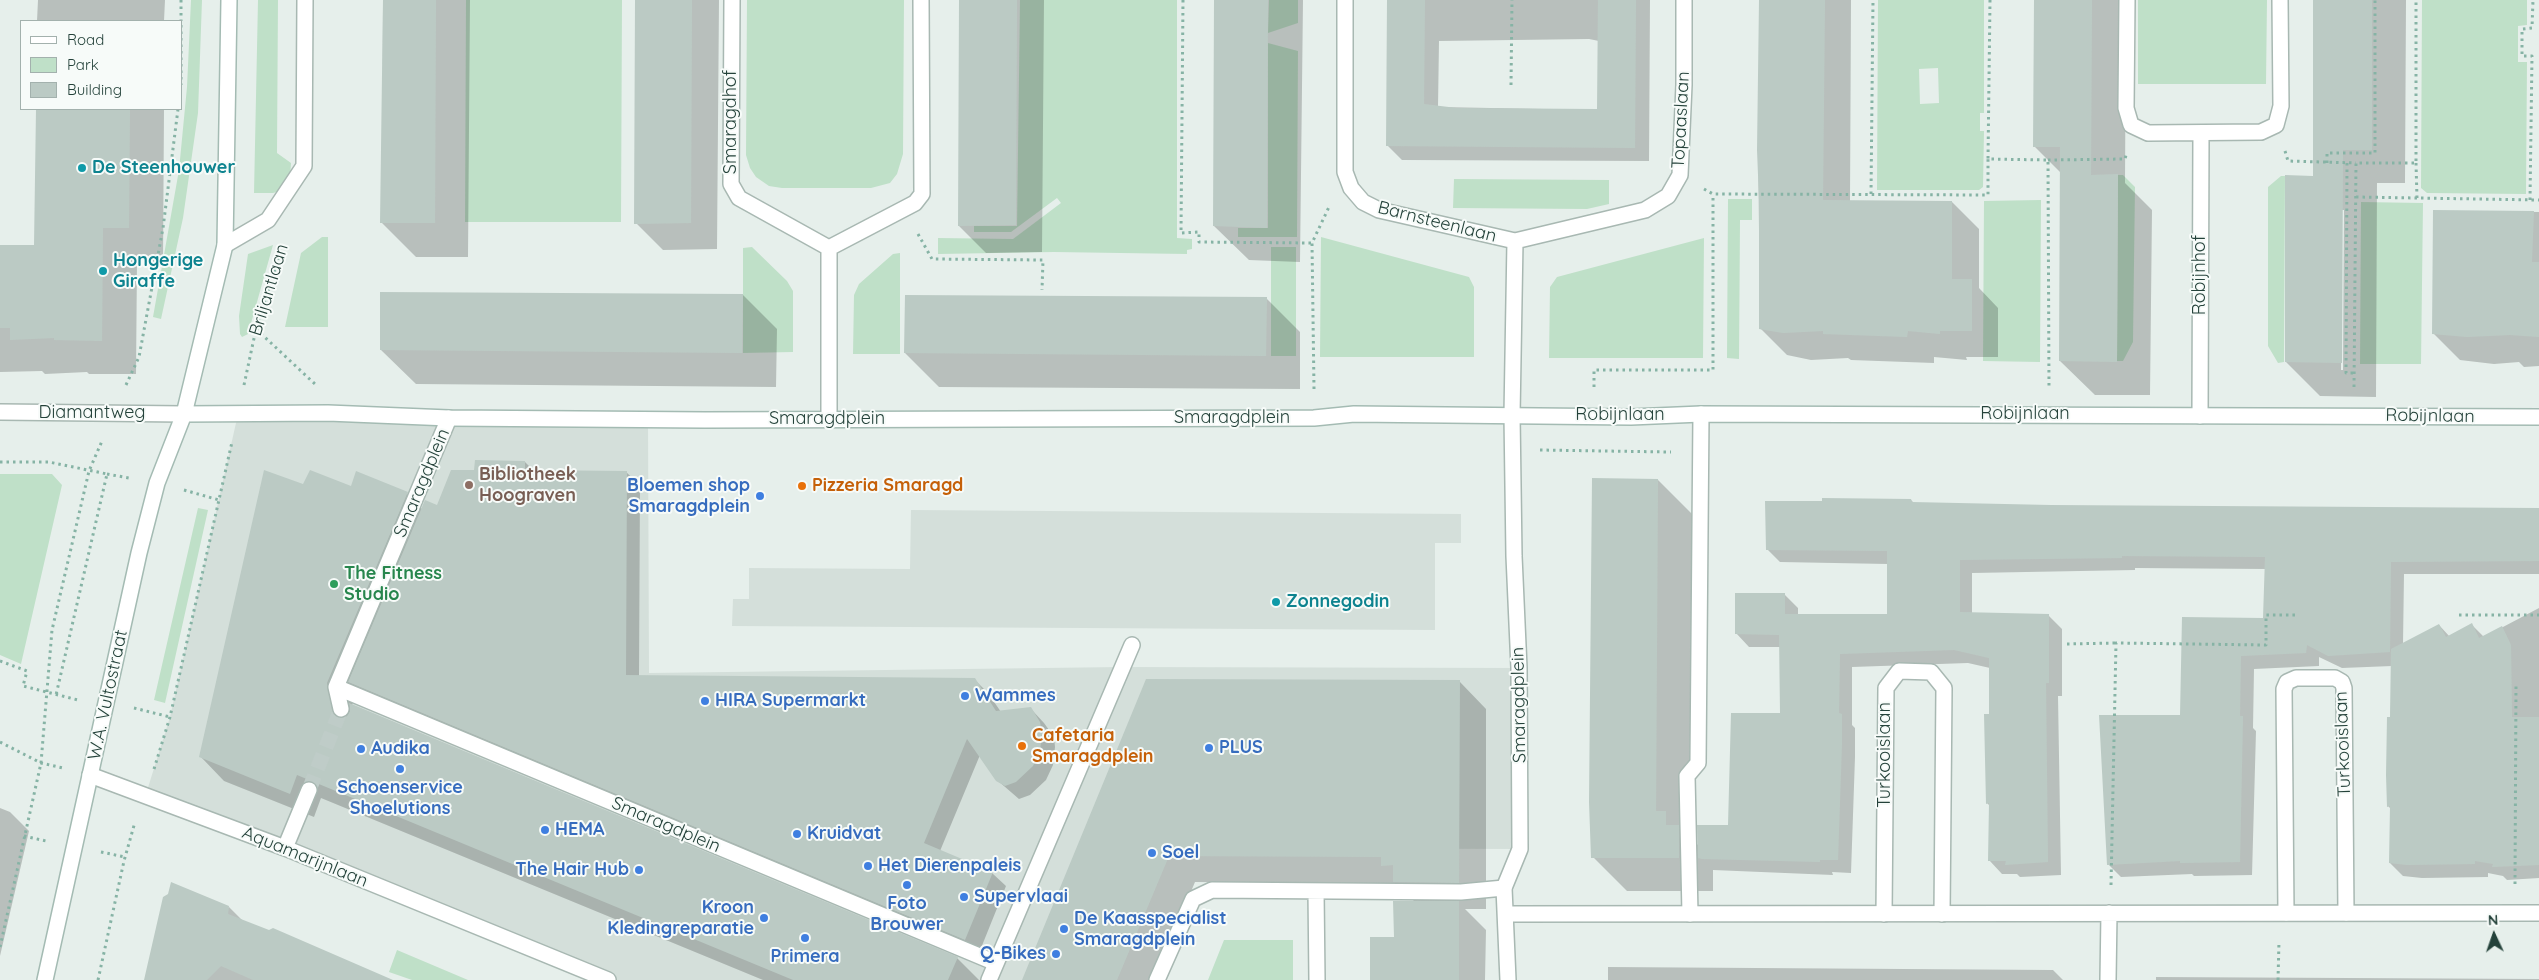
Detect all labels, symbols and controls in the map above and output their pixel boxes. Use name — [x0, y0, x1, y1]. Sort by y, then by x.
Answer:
legend — [20, 20, 182, 110]
text: Road — [67, 30, 104, 49]
text: Park — [67, 55, 99, 74]
street label: Smaragdhof — [720, 70, 742, 174]
street label: Topaaslaan — [1668, 71, 1694, 169]
text: Building — [67, 80, 122, 99]
place label: De Steenhouwer — [92, 157, 235, 179]
marker: De Steenhouwer — [76, 162, 88, 174]
street label: Barnsteenlaan — [1375, 197, 1499, 247]
street label: Robijnhof — [2189, 235, 2211, 315]
street label: Briljantlaan — [245, 241, 293, 339]
place label: Hongerige Giraffe — [113, 250, 203, 292]
marker: Hongerige Giraffe — [97, 265, 109, 277]
street label: Diamantweg — [38, 402, 146, 424]
street label: Robijnlaan — [1980, 403, 2070, 425]
street label: Robijnlaan — [1575, 404, 1665, 426]
street label: Robijnlaan — [2385, 404, 2475, 428]
street label: Smaragdplein — [1174, 407, 1290, 429]
street label: Smaragdplein — [769, 408, 885, 430]
street label: Smaragdplein — [389, 425, 455, 541]
place label: Bibliotheek Hoograven — [479, 464, 576, 506]
place label: Bloemen shop Smaragdplein — [627, 475, 750, 518]
place label: Pizzeria Smaragd — [812, 475, 963, 497]
marker: Bibliotheek Hoograven — [463, 479, 475, 491]
marker: Pizzeria Smaragd — [796, 480, 808, 492]
marker: Bloemen shop Smaragdplein — [754, 490, 766, 502]
place label: The Fitness Studio — [344, 563, 442, 606]
marker: The Fitness Studio — [328, 578, 340, 590]
place label: Zonnegodin — [1286, 591, 1389, 613]
marker: Zonnegodin — [1270, 596, 1282, 608]
street label: W.A. Vultostraat — [84, 628, 132, 762]
street label: Smaragdplein — [1507, 647, 1531, 763]
place label: Wammes — [975, 685, 1056, 707]
place label: HIRA Supermarkt — [715, 690, 866, 712]
marker: Wammes — [959, 690, 971, 702]
street label: Turkooislaan — [2330, 691, 2356, 797]
marker: HIRA Supermarkt — [699, 695, 711, 707]
street label: Turkooislaan — [1874, 702, 1896, 808]
place label: Cafetaria Smaragdplein — [1032, 725, 1154, 768]
place label: PLUS — [1219, 737, 1263, 759]
place label: Audika — [371, 738, 430, 760]
marker: Cafetaria Smaragdplein — [1016, 740, 1028, 752]
marker: PLUS — [1203, 742, 1215, 754]
marker: Audika — [355, 743, 367, 755]
marker: Schoenservice Shoelutions — [394, 763, 406, 775]
place label: Schoenservice Shoelutions — [337, 777, 463, 820]
street label: Smaragdplein — [608, 792, 724, 858]
place label: HEMA — [555, 819, 604, 841]
street label: Aquamarijnlaan — [239, 822, 371, 892]
place label: Kruidvat — [807, 823, 881, 845]
marker: HEMA — [539, 824, 551, 836]
marker: Kruidvat — [791, 828, 803, 840]
place label: Soel — [1162, 842, 1199, 864]
marker: Soel — [1146, 847, 1158, 859]
place label: Het Dierenpaleis — [878, 855, 1021, 877]
place label: The Hair Hub — [515, 859, 629, 881]
marker: Het Dierenpaleis — [862, 860, 874, 872]
marker: The Hair Hub — [633, 864, 645, 876]
marker: Foto Brouwer — [901, 879, 913, 891]
place label: Supervlaai — [974, 886, 1068, 908]
marker: Supervlaai — [958, 891, 970, 903]
place label: Foto Brouwer — [870, 893, 944, 936]
place label: Kroon Kledingreparatie — [607, 897, 754, 940]
place label: De Kaasspecialist Smaragdplein — [1074, 908, 1227, 951]
north arrow — [2469, 910, 2519, 960]
text: N — [2488, 911, 2499, 929]
marker: Kroon Kledingreparatie — [758, 912, 770, 924]
marker: De Kaasspecialist Smaragdplein — [1058, 923, 1070, 935]
marker: Primera — [799, 932, 811, 944]
place label: Q-Bikes — [980, 943, 1046, 965]
place label: Primera — [770, 946, 840, 968]
marker: Q-Bikes — [1050, 948, 1062, 960]

